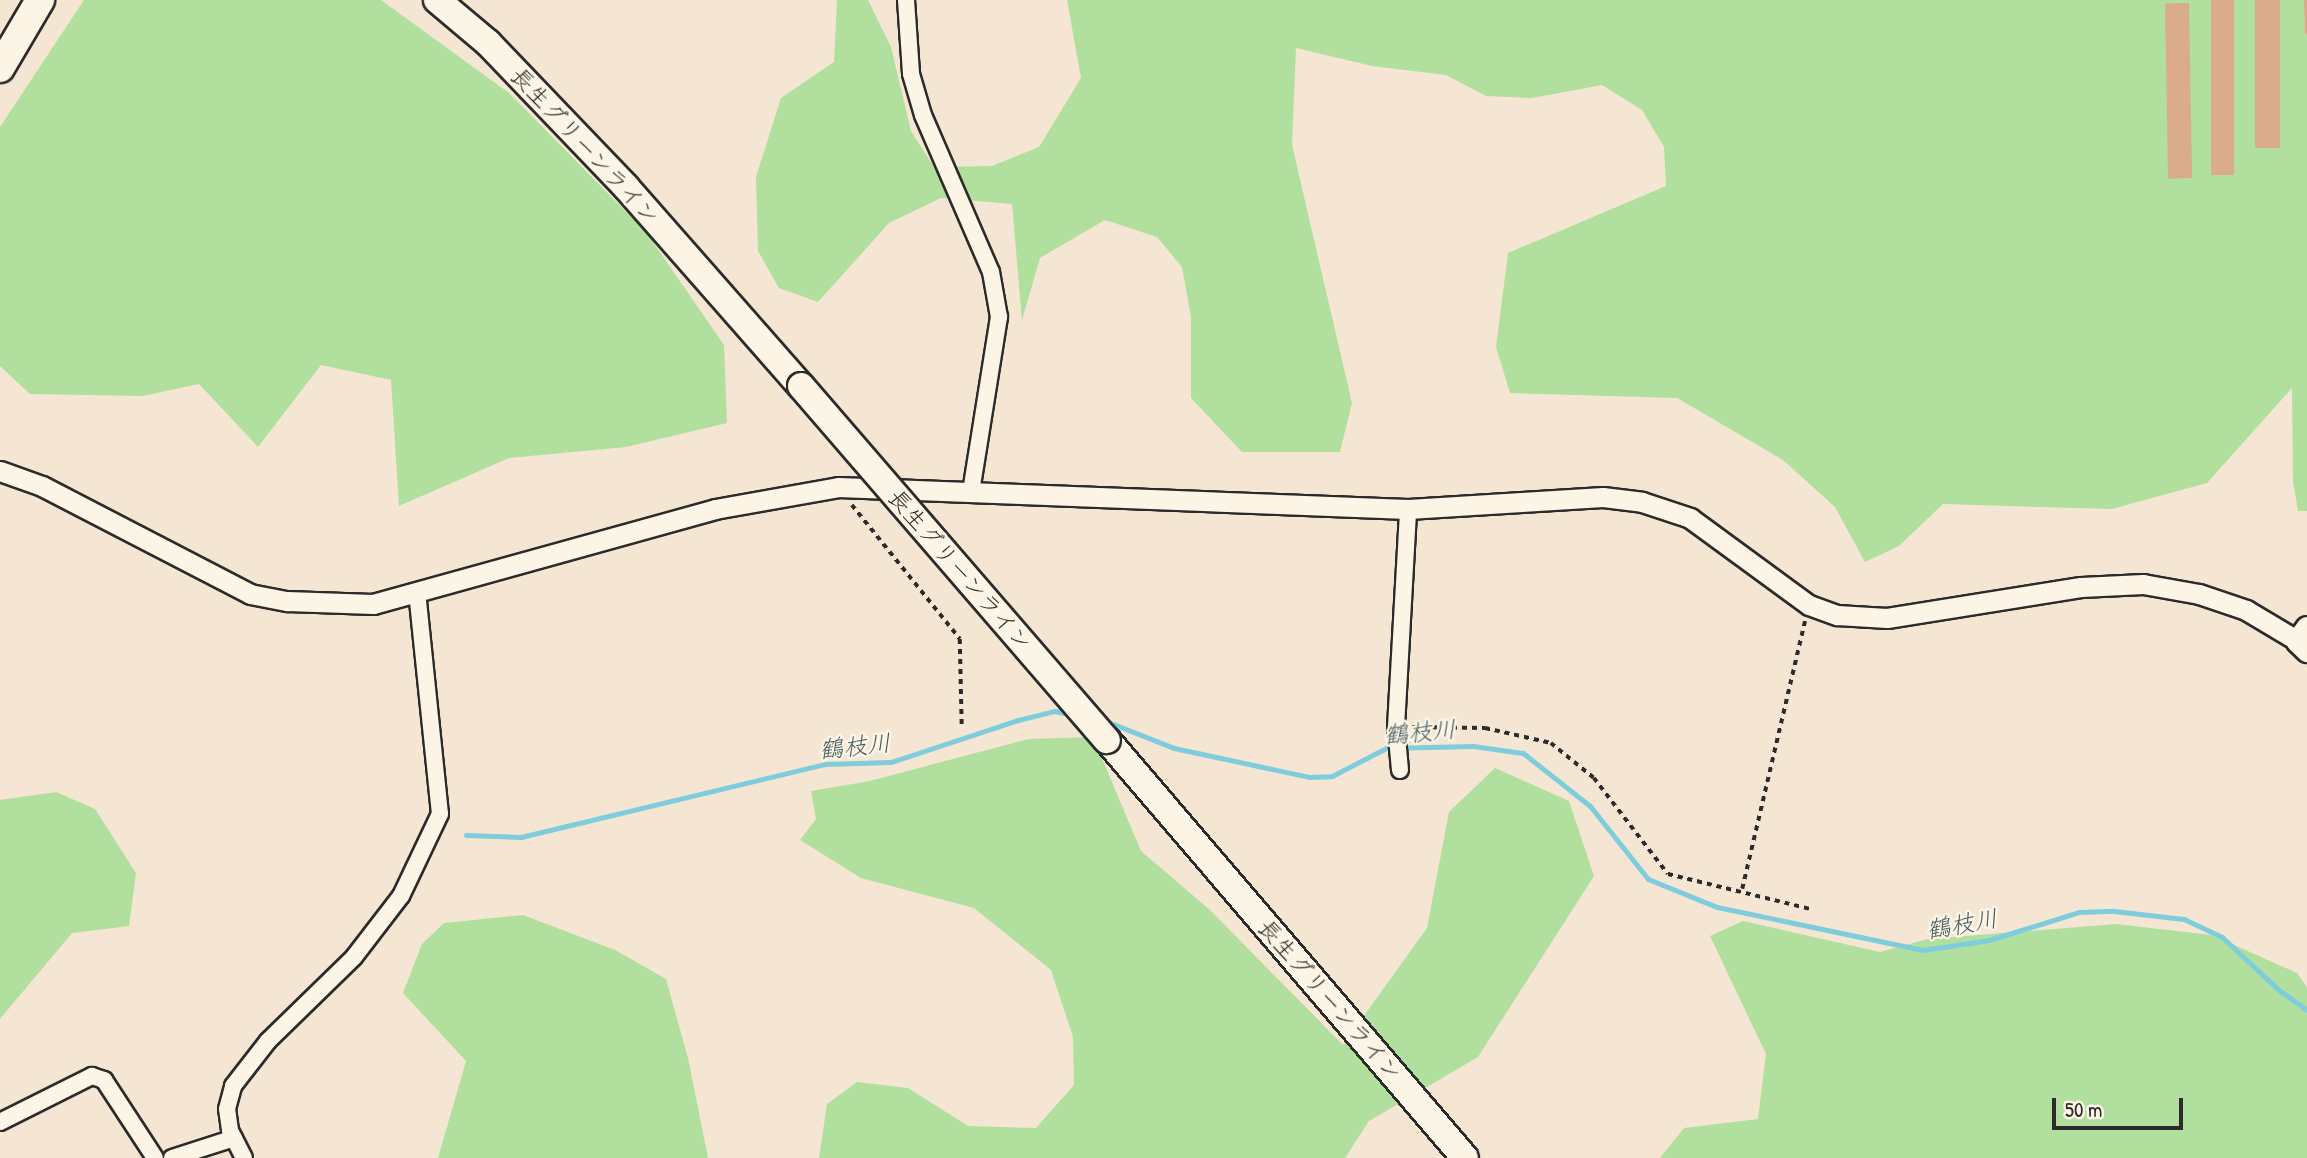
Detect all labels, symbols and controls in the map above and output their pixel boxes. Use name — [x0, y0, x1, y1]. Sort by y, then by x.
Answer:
street label: 長生グリーンライン — [504, 61, 666, 231]
street label: 長生グリーンライン — [882, 483, 1038, 657]
water label: 鶴枝川 — [1383, 715, 1457, 749]
water label: 鶴枝川 — [818, 728, 892, 764]
water label: 鶴枝川 — [1924, 904, 2000, 944]
street label: 長生グリーンライン — [1252, 913, 1408, 1087]
scale bar — [2055, 1084, 2186, 1128]
text: 50 m — [2065, 1095, 2102, 1124]

